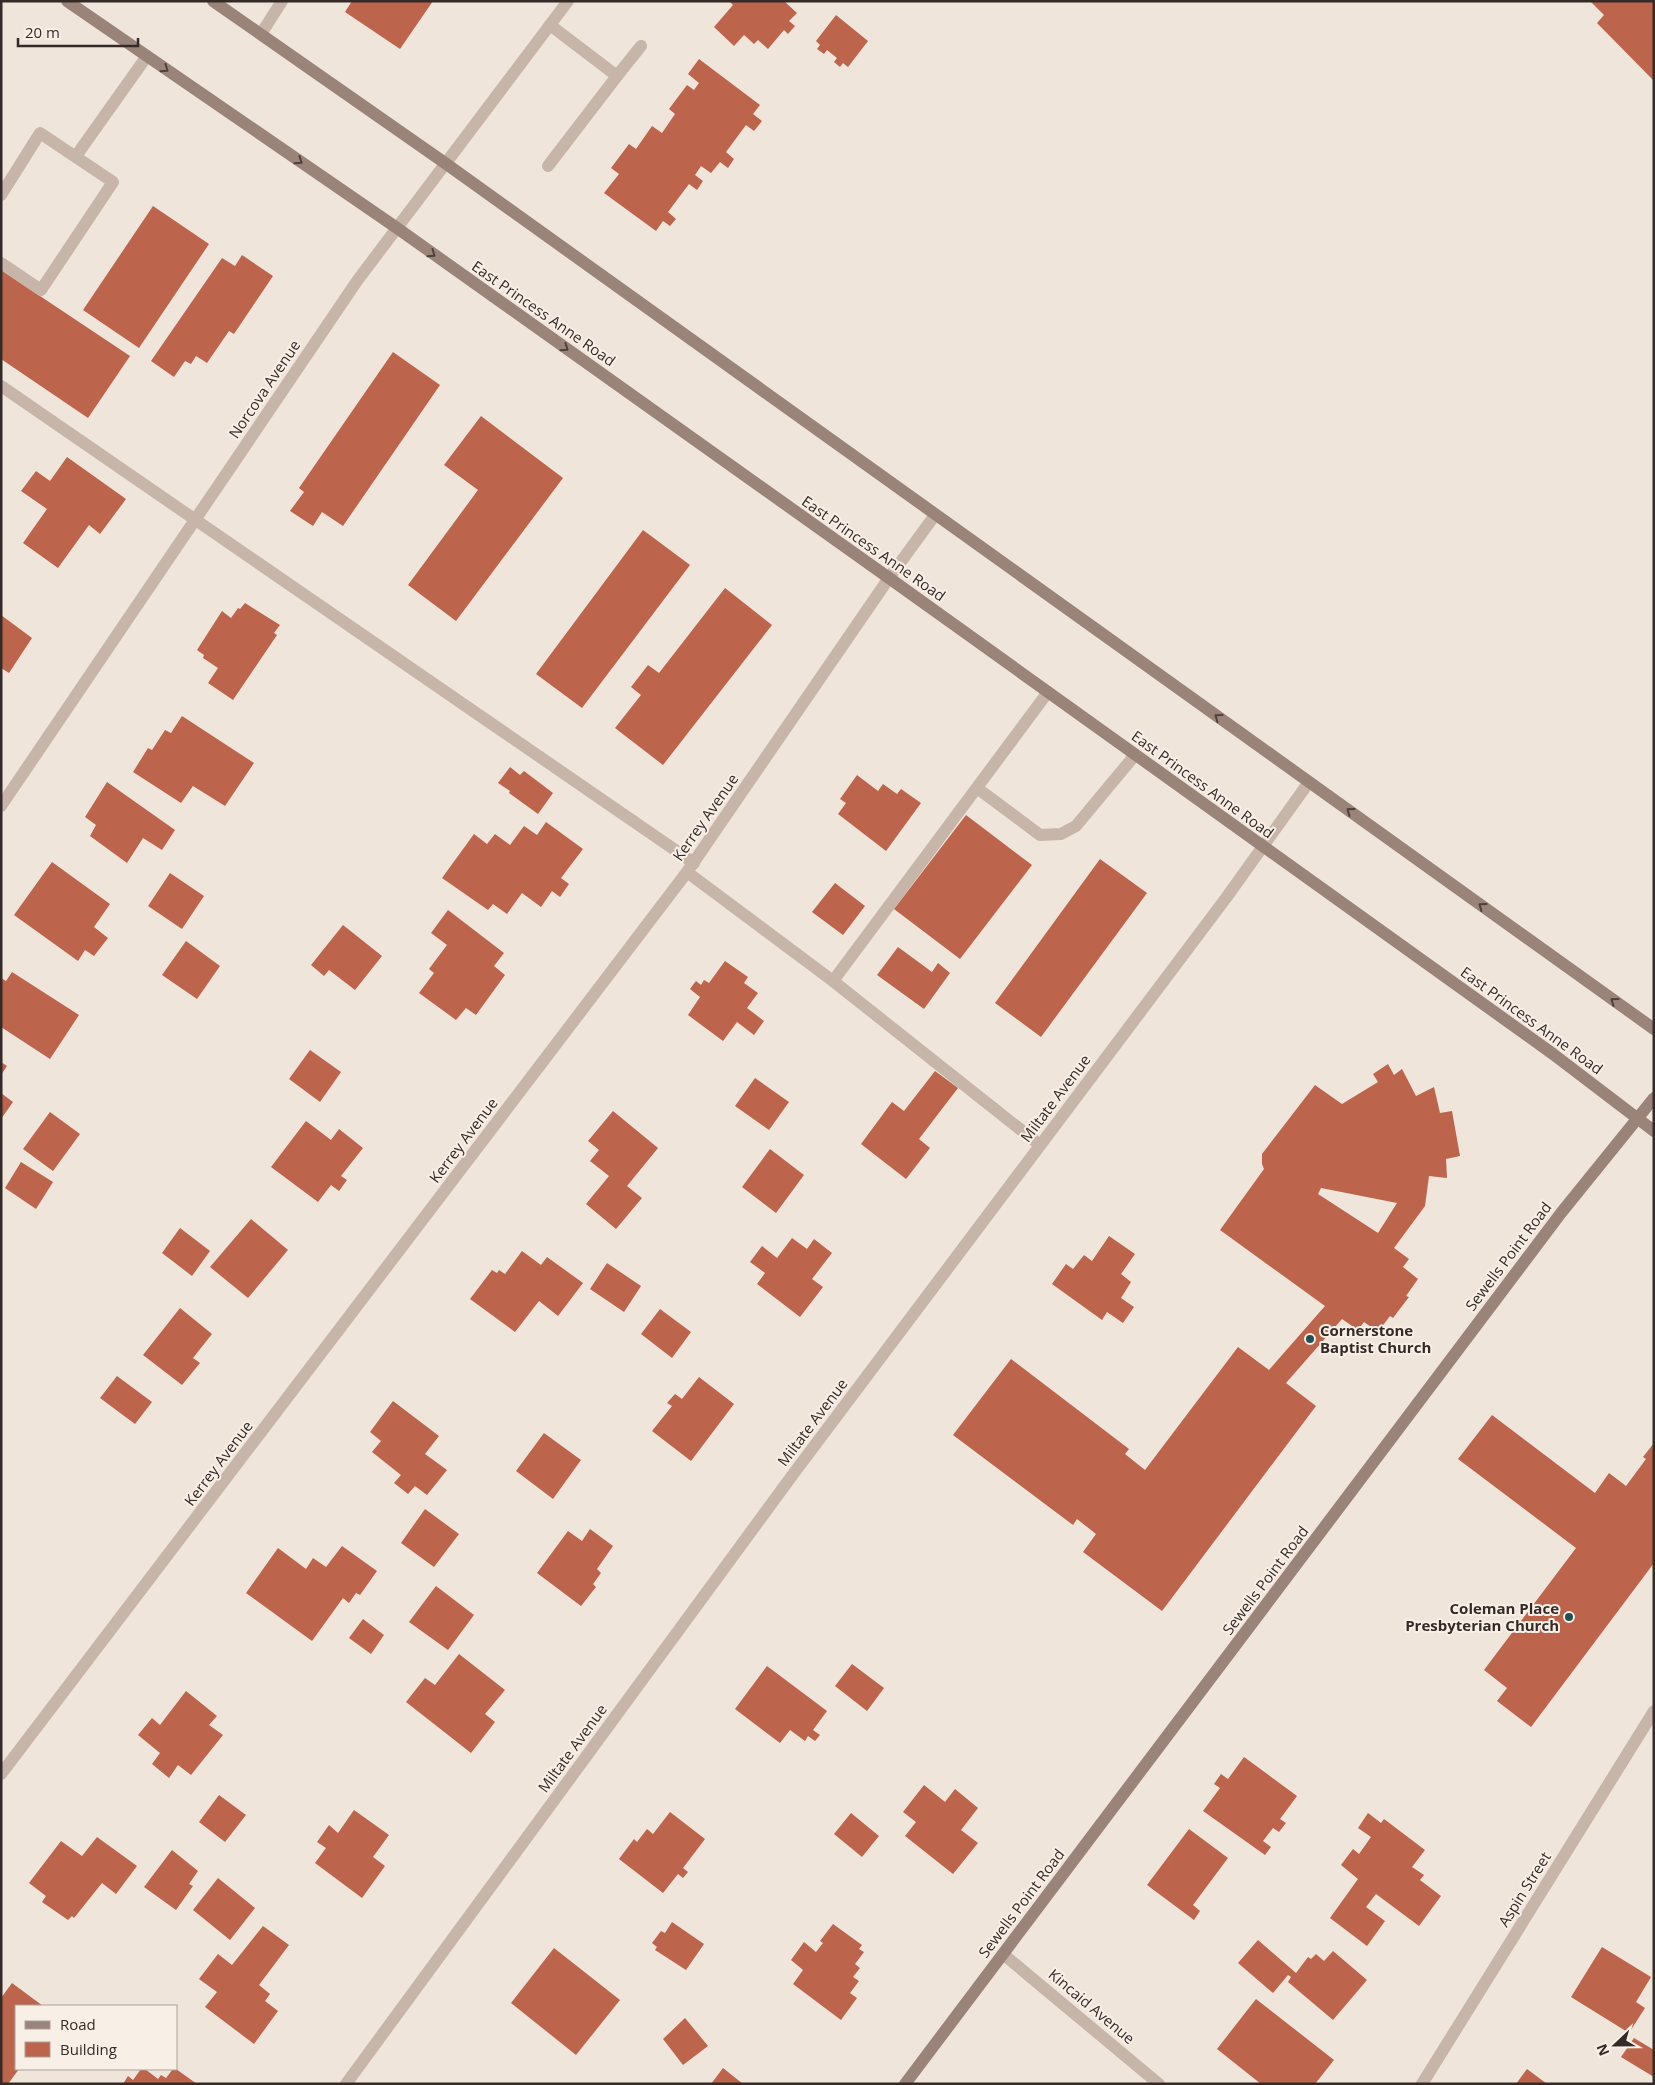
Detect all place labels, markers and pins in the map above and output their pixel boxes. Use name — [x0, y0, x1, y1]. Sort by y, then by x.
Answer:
place label: Cornerstone Baptist Church — [1320, 1320, 1431, 1357]
marker: Cornerstone Baptist Church — [1304, 1333, 1316, 1345]
place label: Coleman Place Presbyterian Church — [1405, 1598, 1559, 1635]
marker: Coleman Place Presbyterian Church — [1563, 1611, 1575, 1623]

